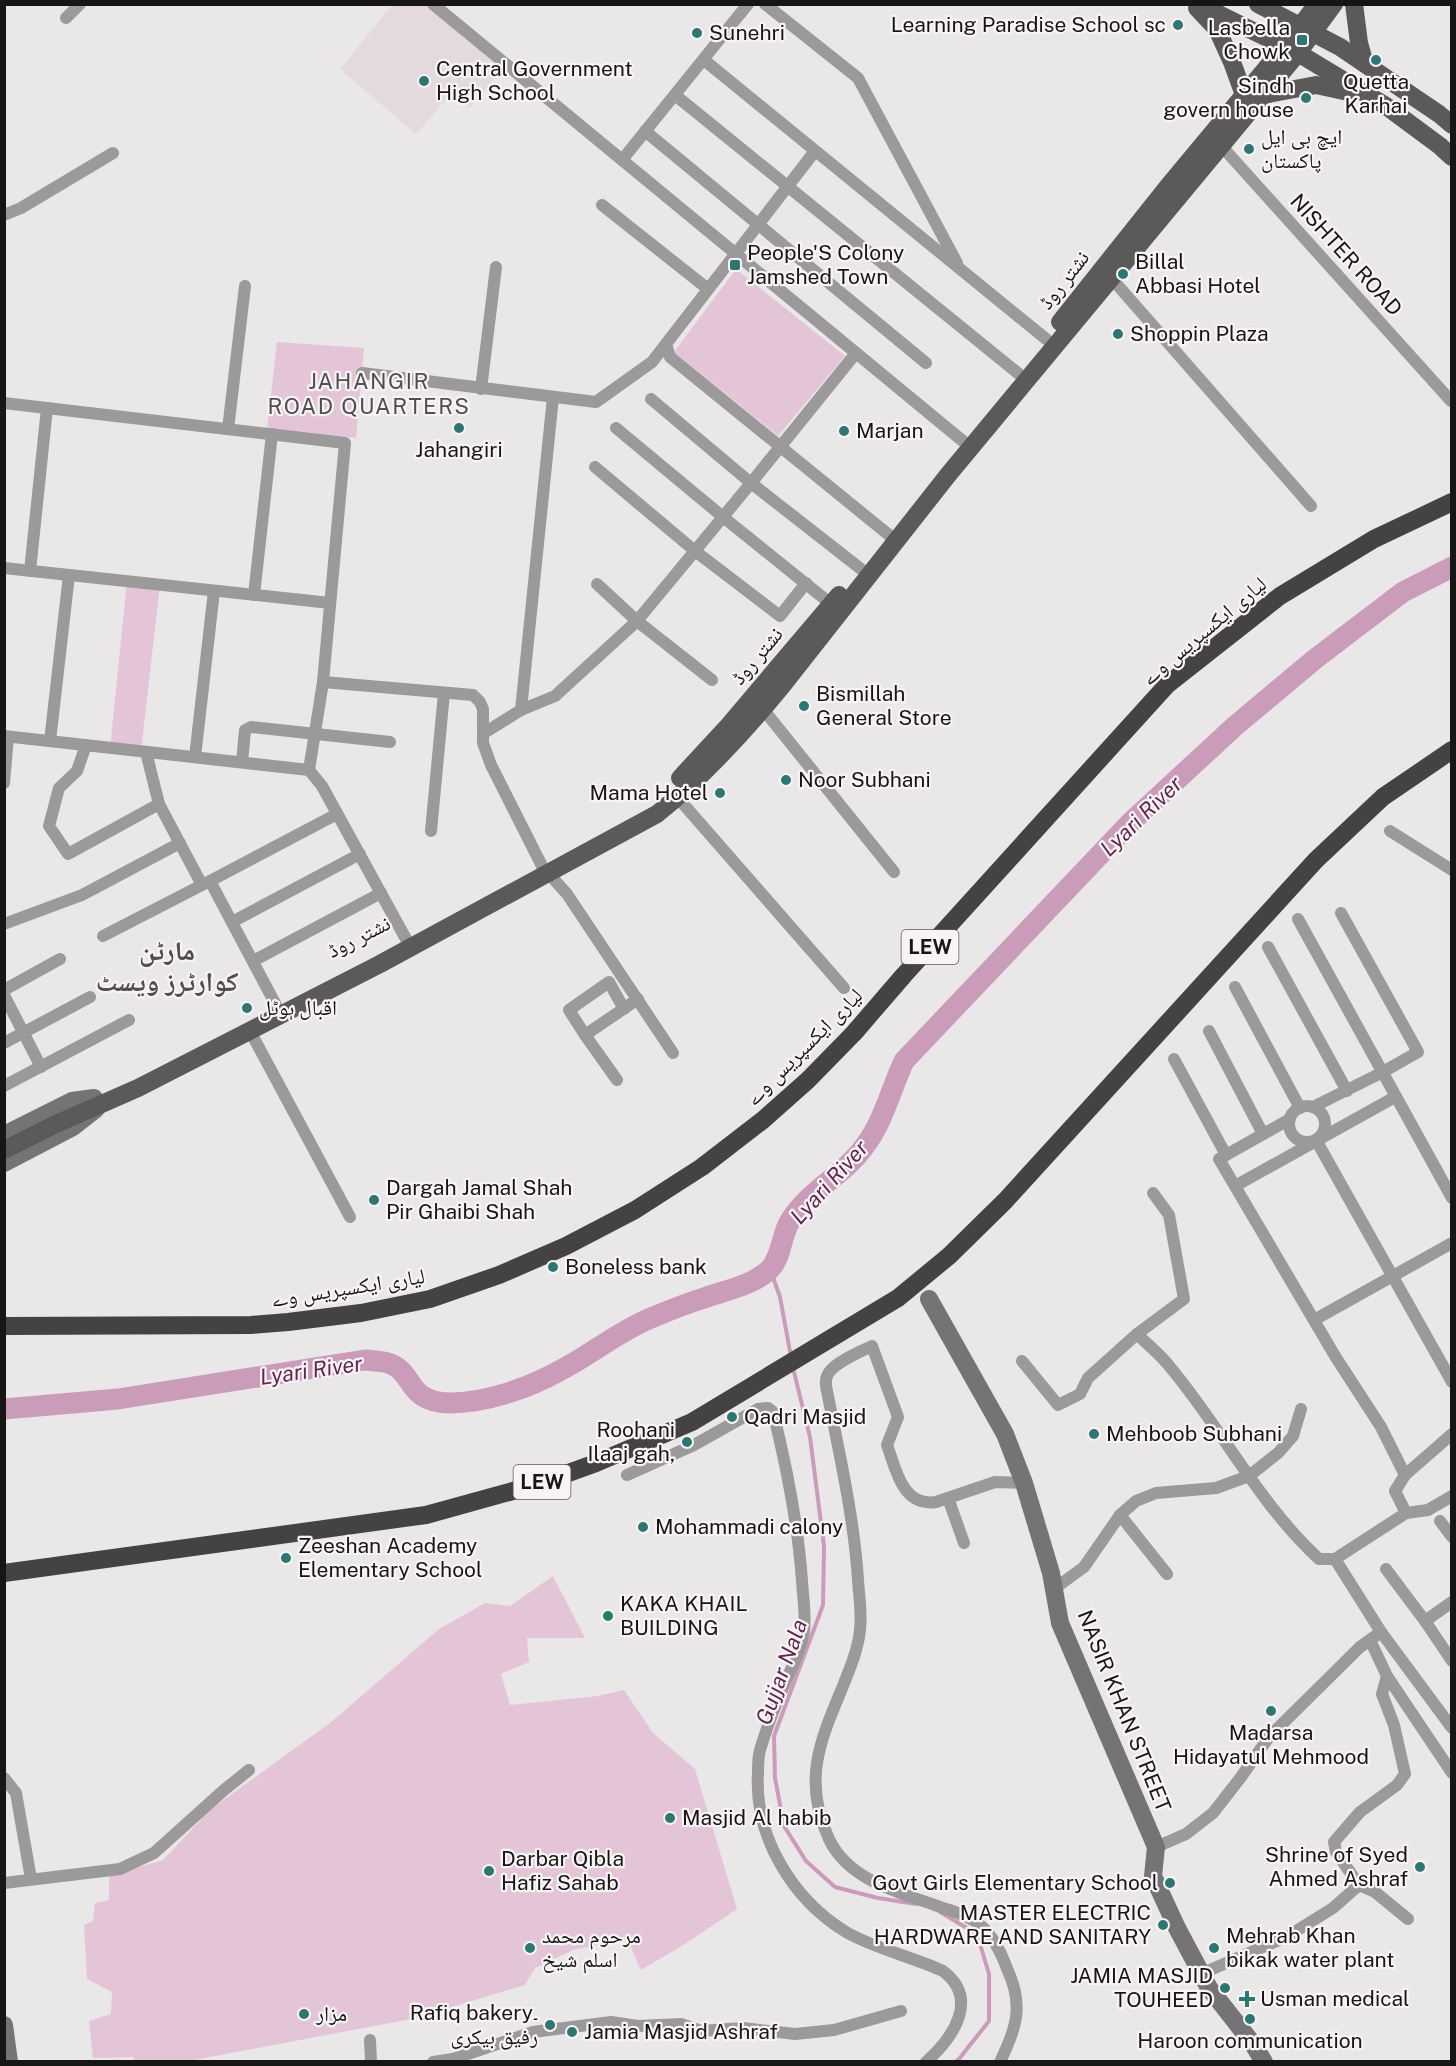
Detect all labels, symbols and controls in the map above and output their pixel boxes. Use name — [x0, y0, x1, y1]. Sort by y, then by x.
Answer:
place label: Learning Paradise School sc — [891, 12, 1166, 37]
place label: Lasbella Chowk — [1208, 15, 1290, 64]
marker: Learning Paradise School sc — [1171, 18, 1185, 32]
place label: Sunehri — [709, 20, 785, 45]
marker: Sunehri — [690, 26, 704, 40]
marker: Lasbella Chowk — [1295, 33, 1309, 47]
marker: Quetta Karhai — [1369, 53, 1383, 67]
place label: Central Government High School — [436, 56, 633, 105]
place label: Quetta Karhai — [1343, 69, 1409, 118]
place label: Sindh govern house — [1163, 73, 1294, 122]
marker: Central Government High School — [417, 74, 431, 88]
marker: Sindh govern house — [1299, 91, 1313, 105]
place label: ایچ بی ایل پاکستان — [1261, 124, 1342, 173]
marker: ایچ بی ایل پاکستان — [1242, 142, 1256, 156]
street label: NISHTER ROAD — [1285, 189, 1408, 321]
place label: People'S Colony Jamshed Town — [747, 240, 904, 289]
street label: نشتر روڈ — [1033, 245, 1094, 314]
place label: Billal Abbasi Hotel — [1135, 249, 1261, 298]
marker: People'S Colony Jamshed Town — [728, 258, 742, 272]
marker: Billal Abbasi Hotel — [1116, 267, 1130, 281]
place label: Shoppin Plaza — [1130, 321, 1269, 346]
marker: Shoppin Plaza — [1111, 327, 1125, 341]
district label: JAHANGIR ROAD QUARTERS — [268, 368, 470, 419]
place label: Marjan — [856, 418, 924, 443]
marker: Jahangiri — [452, 421, 466, 435]
marker: Marjan — [837, 424, 851, 438]
place label: Jahangiri — [415, 437, 503, 462]
street label: لیاری ایکسپریس وے — [1136, 571, 1272, 691]
street label: نشتر روڈ — [725, 622, 788, 690]
place label: Bismillah General Store — [816, 681, 952, 730]
marker: Bismillah General Store — [797, 699, 811, 713]
place label: Noor Subhani — [798, 767, 931, 792]
water label: Lyari River — [1095, 770, 1188, 861]
marker: Noor Subhani — [779, 773, 793, 787]
place label: Mama Hotel — [590, 780, 708, 805]
marker: Mama Hotel — [713, 786, 727, 800]
street label: نشتر روڈ — [323, 910, 395, 963]
road number: LEW — [902, 930, 958, 964]
district label: مارٹن کوارٹرز ویسٹ — [96, 934, 238, 997]
street label: لیاری ایکسپریس وے — [740, 983, 868, 1111]
place label: اقبال ہوٹل — [259, 995, 337, 1021]
marker: اقبال ہوٹل — [240, 1001, 254, 1015]
water label: Lyari River — [785, 1134, 874, 1229]
place label: Dargah Jamal Shah Pir Ghaibi Shah — [386, 1175, 572, 1224]
marker: Dargah Jamal Shah Pir Ghaibi Shah — [367, 1193, 381, 1207]
place label: Boneless bank — [565, 1254, 707, 1279]
marker: Boneless bank — [546, 1260, 560, 1274]
street label: لیاری ایکسپریس وے — [269, 1263, 427, 1313]
water label: Lyari River — [258, 1350, 365, 1390]
place label: Qadri Masjid — [744, 1404, 866, 1429]
marker: Qadri Masjid — [725, 1410, 739, 1424]
place label: Roohani Ilaaj gah, — [587, 1417, 675, 1466]
place label: Mehboob Subhani — [1106, 1421, 1282, 1446]
marker: Mehboob Subhani — [1087, 1427, 1101, 1441]
marker: Roohani Ilaaj gah, — [680, 1435, 694, 1449]
road number: LEW — [514, 1465, 570, 1499]
place label: Mohammadi calony — [655, 1514, 843, 1539]
marker: Mohammadi calony — [636, 1520, 650, 1534]
place label: Zeeshan Academy Elementary School — [298, 1533, 482, 1582]
marker: Zeeshan Academy Elementary School — [279, 1551, 293, 1565]
place label: KAKA KHAIL BUILDING — [620, 1591, 748, 1640]
street label: NASIR KHAN STREET — [1073, 1606, 1176, 1815]
marker: KAKA KHAIL BUILDING — [601, 1609, 615, 1623]
water label: Gujjar Nala — [750, 1616, 812, 1728]
marker: Madarsa Hidayatul Mehmood — [1264, 1704, 1278, 1718]
place label: Madarsa Hidayatul Mehmood — [1173, 1720, 1369, 1769]
place label: Masjid Al habib — [682, 1805, 832, 1830]
marker: Masjid Al habib — [663, 1811, 677, 1825]
place label: Shrine of Syed Ahmed Ashraf — [1265, 1842, 1408, 1891]
place label: Darbar Qibla Hafiz Sahab — [501, 1846, 624, 1895]
marker: Shrine of Syed Ahmed Ashraf — [1413, 1860, 1427, 1874]
marker: Darbar Qibla Hafiz Sahab — [482, 1864, 496, 1878]
place label: Govt Girls Elementary School — [872, 1870, 1158, 1895]
marker: Govt Girls Elementary School — [1163, 1876, 1177, 1890]
place label: MASTER ELECTRIC HARDWARE AND SANITARY — [874, 1900, 1151, 1949]
marker: MASTER ELECTRIC HARDWARE AND SANITARY — [1156, 1918, 1170, 1932]
place label: مرحوم محمد اسلم شیخ — [542, 1923, 641, 1974]
place label: Mehrab Khan bikak water plant — [1226, 1923, 1394, 1972]
marker: مرحوم محمد اسلم شیخ — [523, 1941, 537, 1955]
marker: Mehrab Khan bikak water plant — [1207, 1941, 1221, 1955]
place label: JAMIA MASJID TOUHEED — [1070, 1963, 1213, 2012]
marker: JAMIA MASJID TOUHEED — [1218, 1981, 1232, 1995]
place label: Usman medical — [1260, 1986, 1409, 2011]
marker: Usman medical — [1238, 1990, 1256, 2008]
place label: Rafiq bakery۔ رفیق بیکری — [410, 2000, 538, 2050]
place label: مزار — [315, 2001, 347, 2026]
marker: مزار — [297, 2007, 311, 2021]
marker: Haroon communication — [1243, 2012, 1257, 2026]
marker: Rafiq bakery۔ رفیق بیکری — [543, 2018, 557, 2032]
place label: Jamia Masjid Ashraf — [584, 2019, 778, 2044]
marker: Jamia Masjid Ashraf — [565, 2025, 579, 2039]
place label: Haroon communication — [1137, 2028, 1363, 2053]

